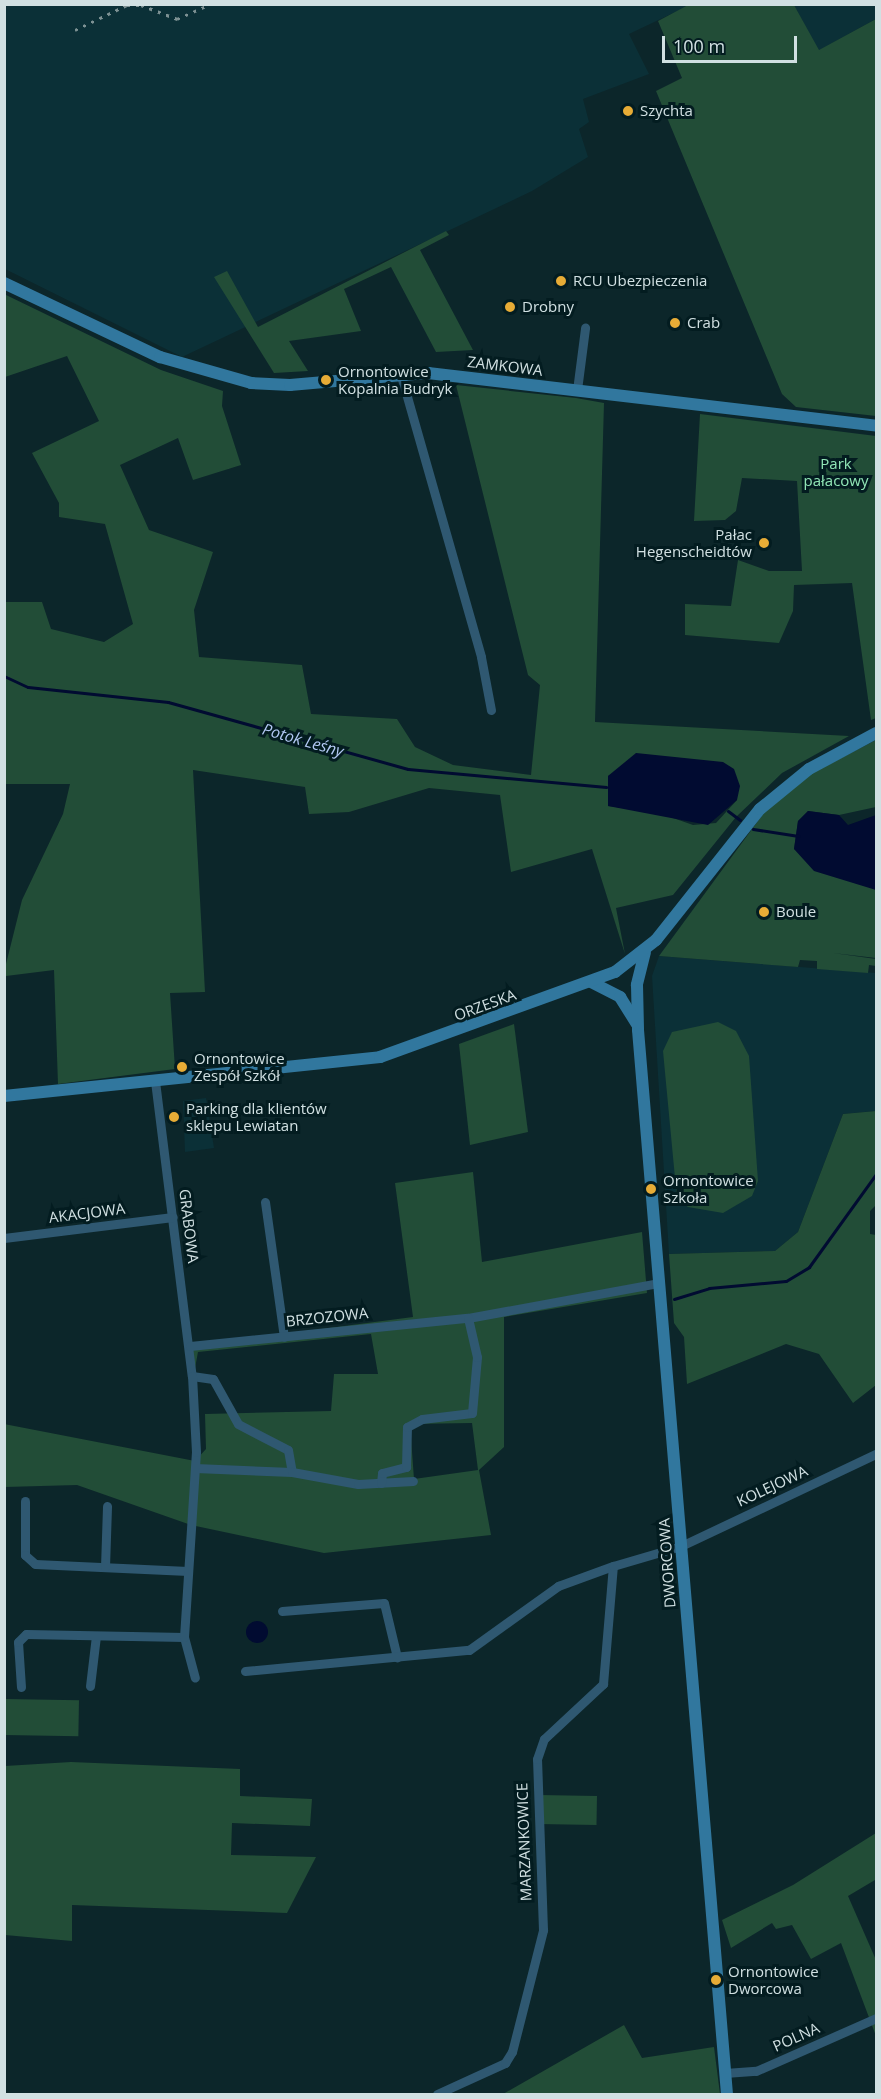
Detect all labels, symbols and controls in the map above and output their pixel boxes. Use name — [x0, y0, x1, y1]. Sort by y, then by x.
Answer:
scale bar — [665, 24, 800, 62]
text: 100 m — [673, 34, 725, 58]
place label: Szychta — [640, 102, 693, 120]
marker: Szychta — [621, 104, 635, 118]
place label: RCU Ubezpieczenia — [573, 272, 707, 290]
marker: RCU Ubezpieczenia — [554, 274, 568, 288]
place label: Drobny — [522, 298, 574, 316]
marker: Drobny — [503, 300, 517, 314]
place label: Crab — [687, 314, 720, 332]
marker: Crab — [668, 316, 682, 330]
street label: ZAMKOWA — [466, 352, 544, 380]
place label: Ornontowice Kopalnia Budryk — [338, 362, 452, 397]
marker: Ornontowice Kopalnia Budryk — [319, 373, 333, 387]
park label: Park pałacowy — [804, 454, 868, 489]
place label: Pałac Hegenscheidtów — [636, 525, 752, 560]
marker: Pałac Hegenscheidtów — [757, 536, 771, 550]
water label: Potok Leśny — [260, 719, 346, 761]
place label: Boule — [776, 903, 816, 921]
marker: Boule — [757, 905, 771, 919]
street label: ORZESKA — [452, 985, 518, 1025]
place label: Ornontowice Zespół Szkół — [194, 1049, 285, 1084]
marker: Ornontowice Zespół Szkół — [175, 1060, 189, 1074]
place label: Parking dla klientów sklepu Lewiatan — [186, 1099, 327, 1134]
marker: Parking dla klientów sklepu Lewiatan — [167, 1110, 181, 1124]
place label: Ornontowice Szkoła — [663, 1171, 754, 1206]
marker: Ornontowice Szkoła — [644, 1182, 658, 1196]
street label: GRABOWA — [176, 1188, 202, 1264]
street label: AKACJOWA — [48, 1199, 126, 1227]
street label: BRZOZOWA — [285, 1304, 369, 1330]
street label: KOLEJOWA — [734, 1462, 810, 1510]
street label: DWORCOWA — [655, 1517, 679, 1609]
street label: MARZANKOWICE — [513, 1783, 535, 1901]
place label: Ornontowice Dworcowa — [728, 1962, 819, 1997]
marker: Ornontowice Dworcowa — [709, 1973, 723, 1987]
street label: POLNA — [770, 2019, 822, 2055]

